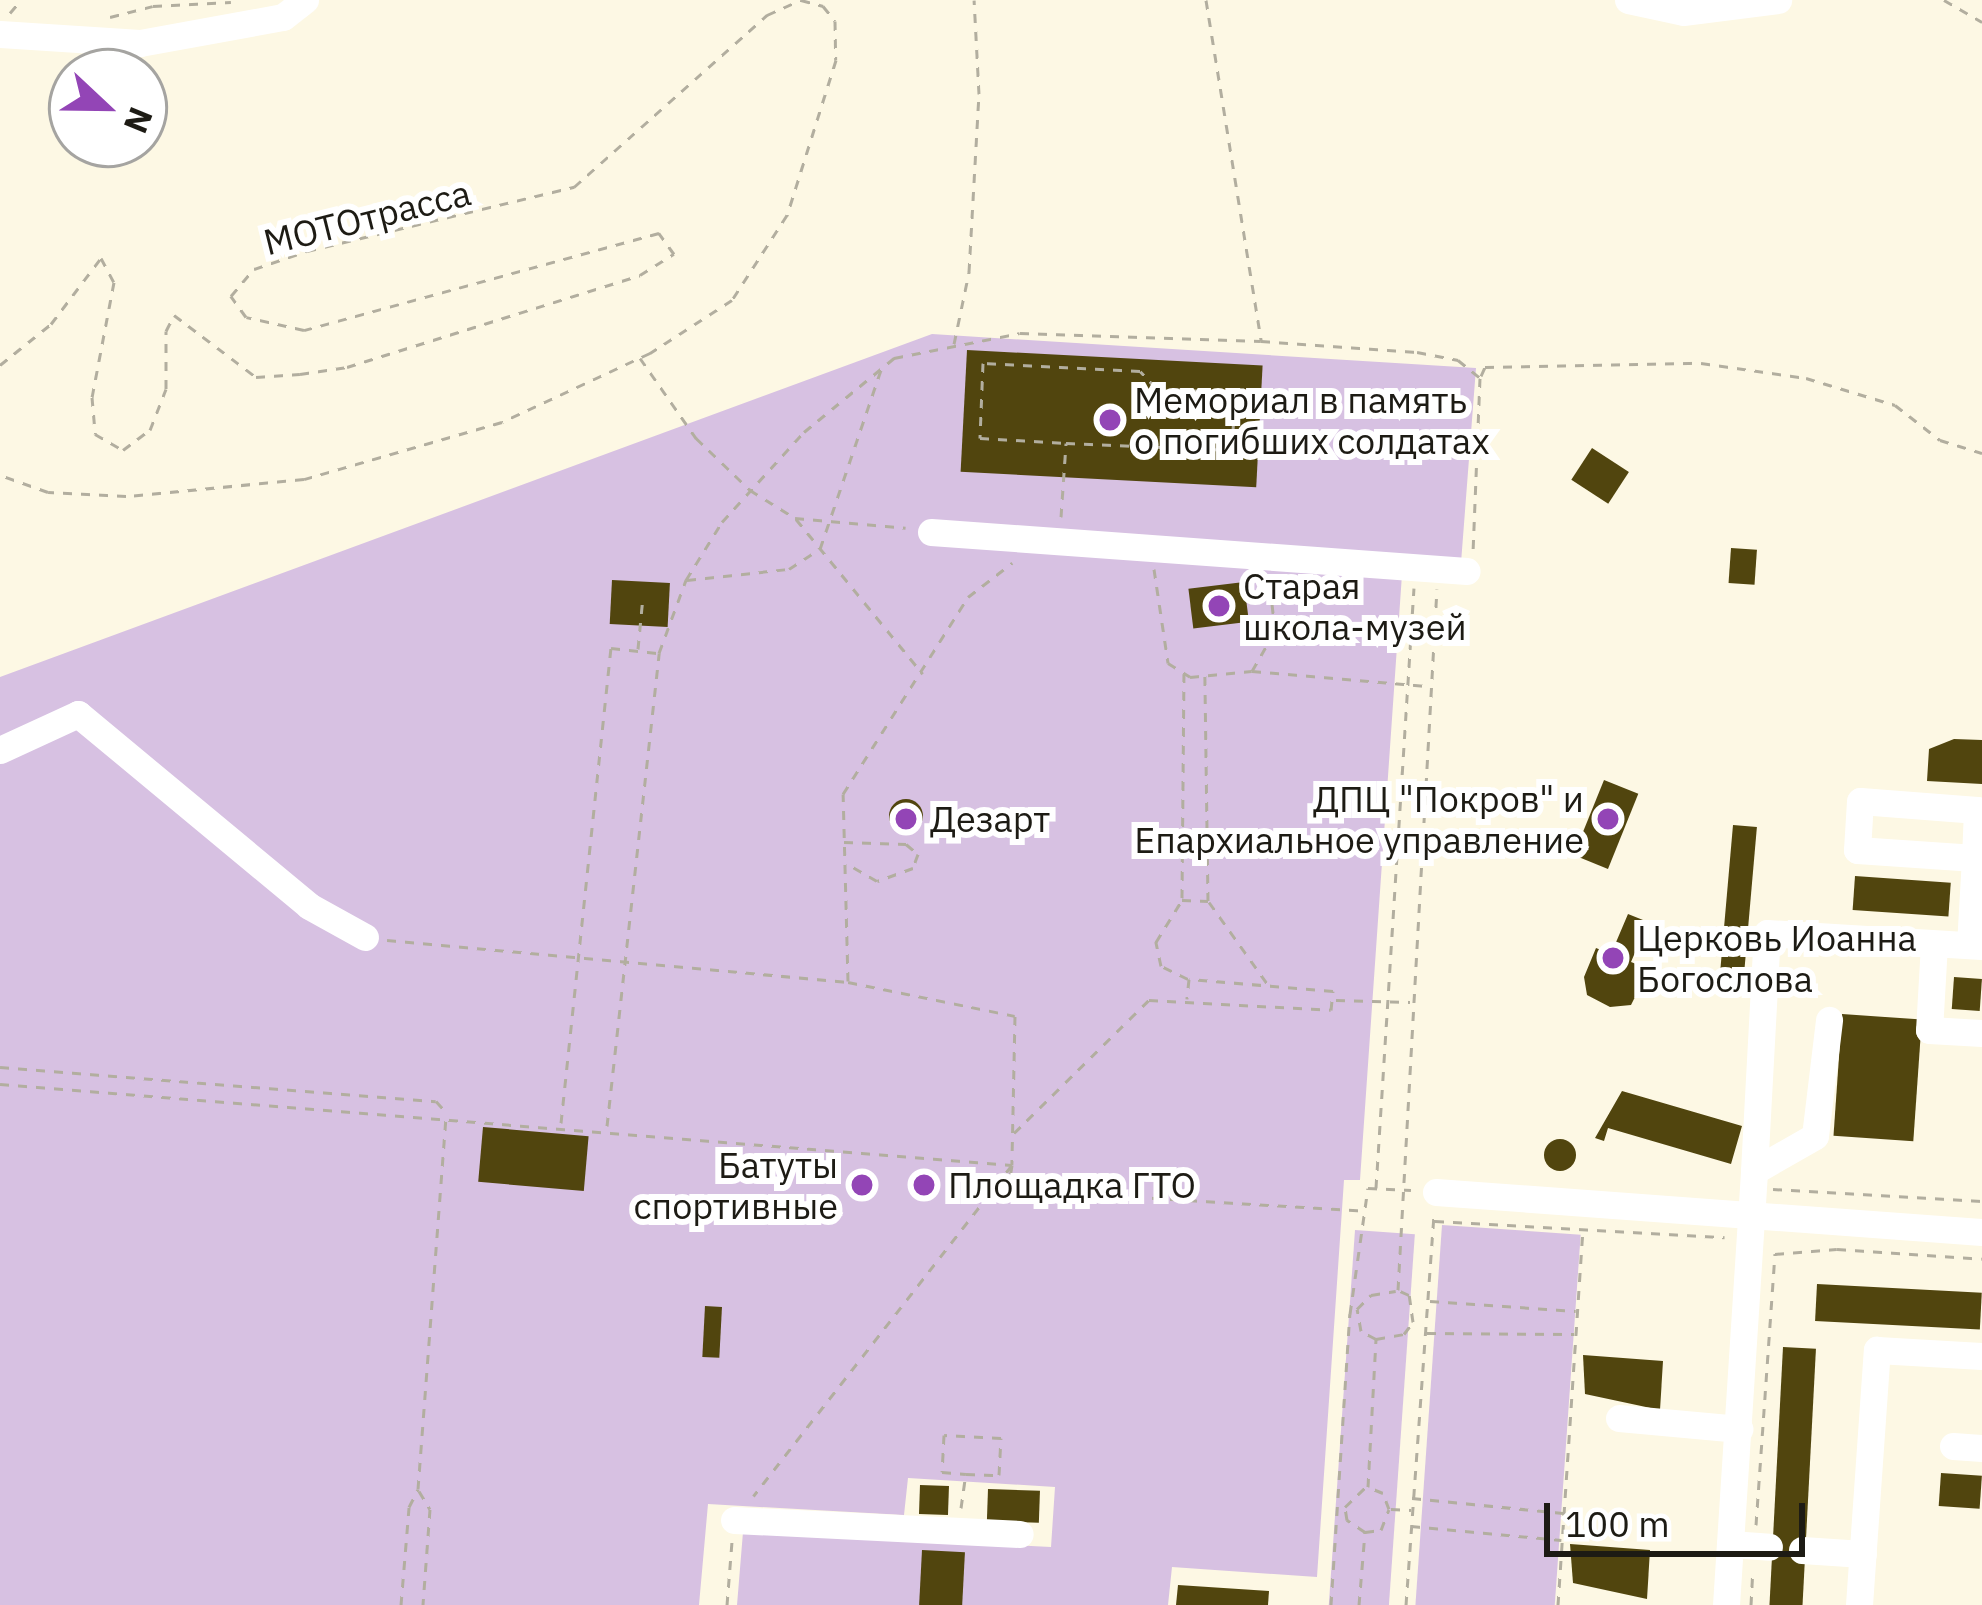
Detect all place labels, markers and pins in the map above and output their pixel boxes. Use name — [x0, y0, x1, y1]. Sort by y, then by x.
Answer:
place label: Мемориал в память о погибших солдатах — [1134, 377, 1490, 462]
marker: Мемориал в память о погибших солдатах — [1097, 407, 1123, 433]
place label: Старая школа-музей — [1243, 563, 1467, 648]
marker: Старая школа-музей — [1206, 593, 1232, 619]
place label: ДПЦ "Покров" и Епархиальное управление — [1134, 776, 1584, 861]
place label: Дезарт — [930, 797, 1050, 841]
marker: Дезарт — [893, 806, 919, 832]
marker: ДПЦ "Покров" и Епархиальное управление — [1595, 806, 1621, 832]
place label: Церковь Иоанна Богослова — [1637, 915, 1917, 1000]
marker: Церковь Иоанна Богослова — [1600, 945, 1626, 971]
place label: Батуты спортивные — [633, 1142, 838, 1227]
place label: Площадка ГТО — [948, 1163, 1196, 1207]
marker: Батуты спортивные — [849, 1172, 875, 1198]
marker: Площадка ГТО — [911, 1172, 937, 1198]

